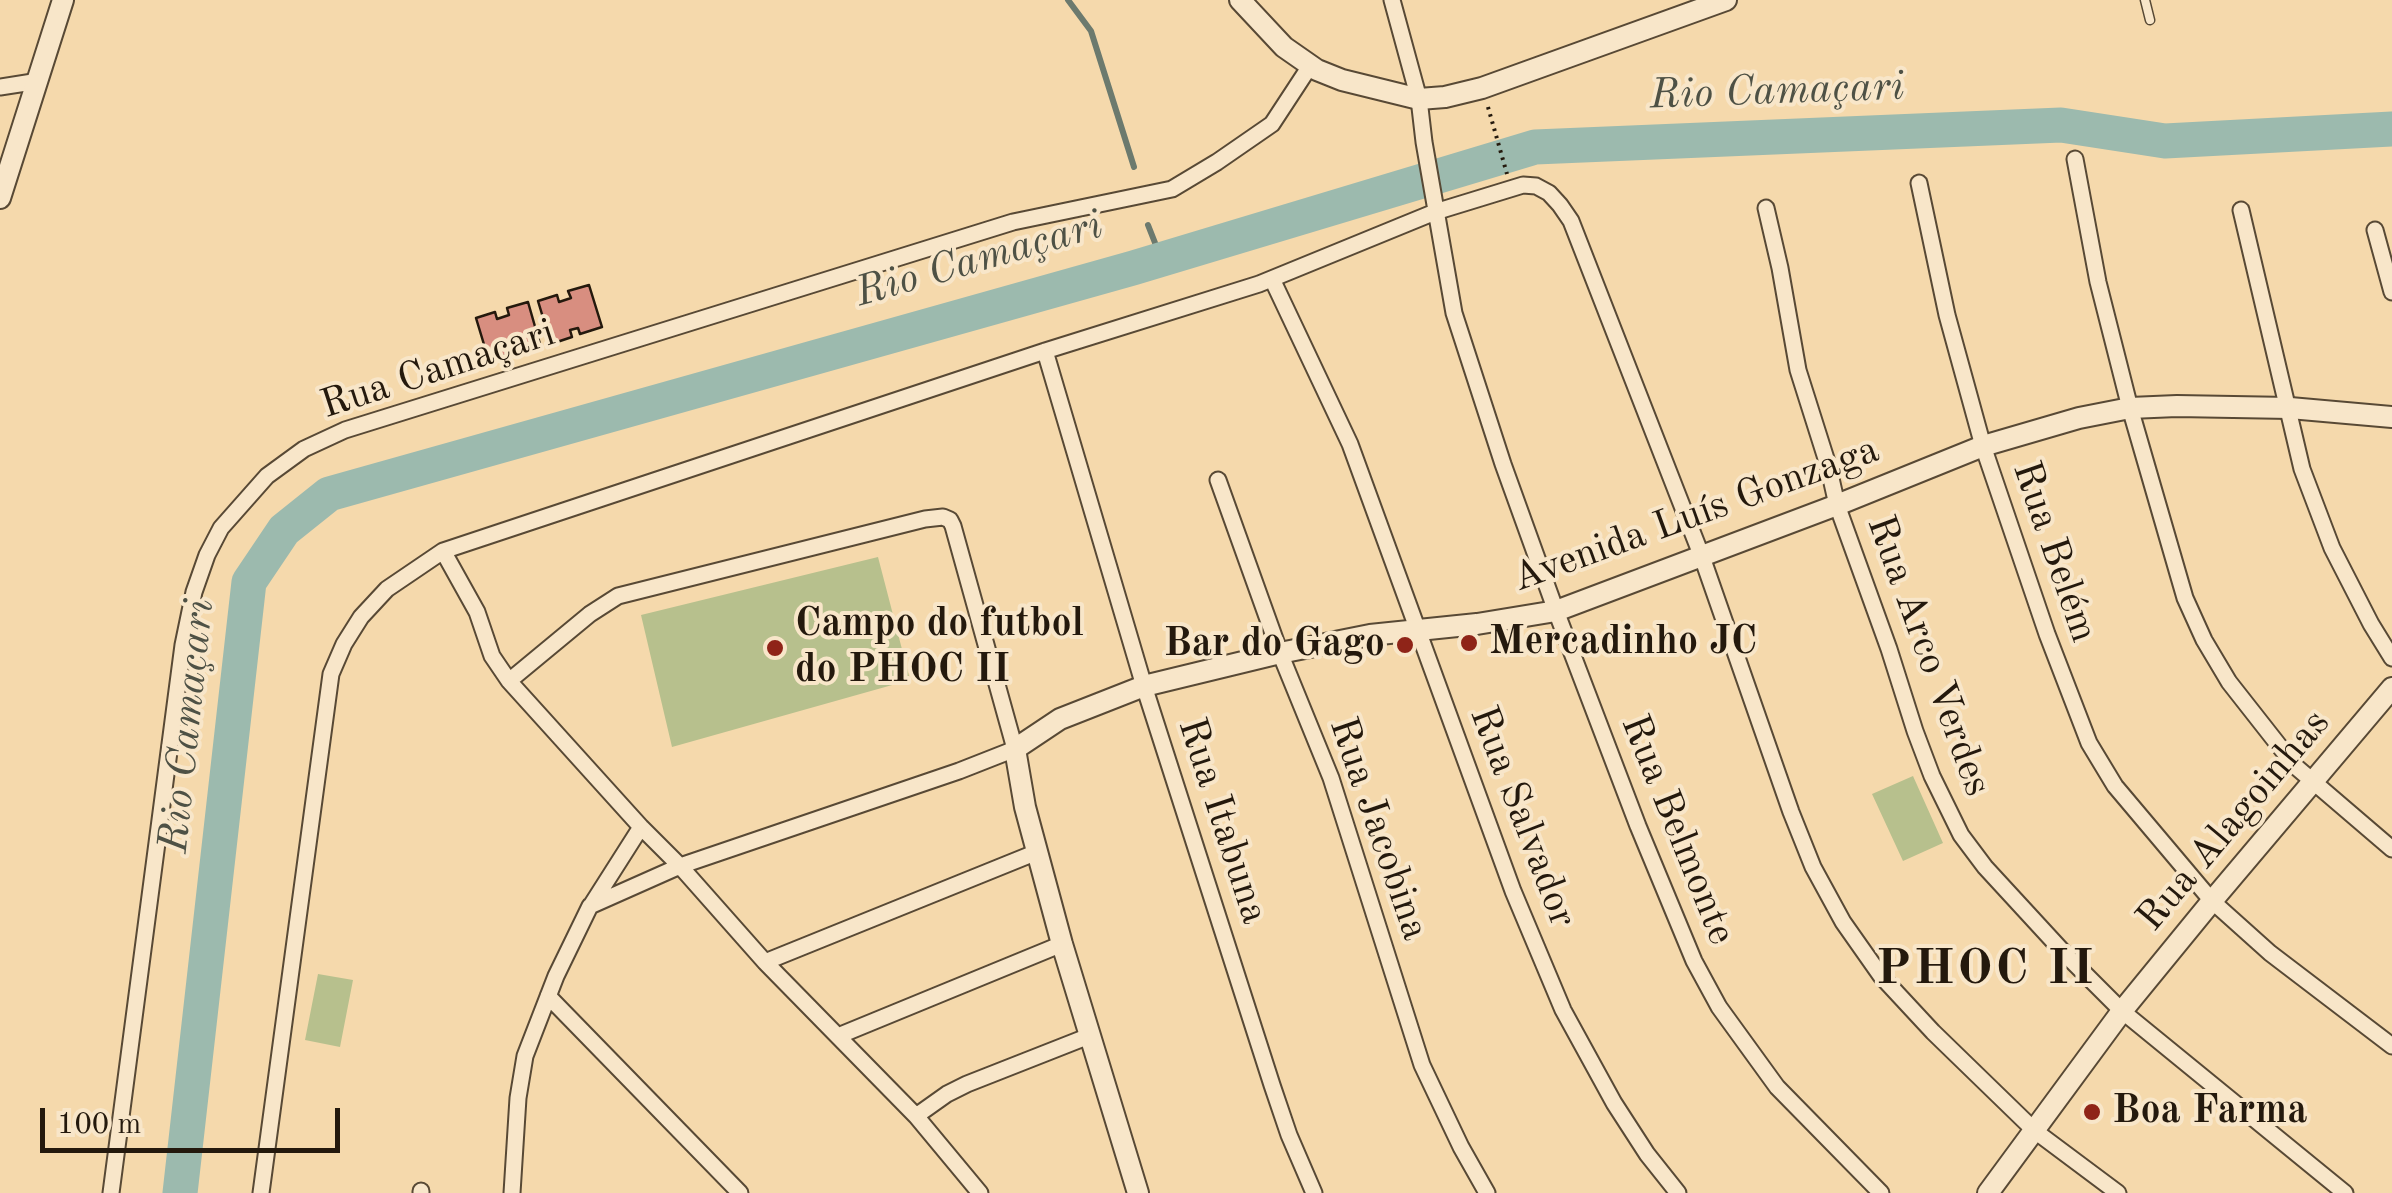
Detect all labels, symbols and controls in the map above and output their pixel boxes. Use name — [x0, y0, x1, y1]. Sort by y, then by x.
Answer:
water label: Rio Camaçari — [1649, 62, 1905, 122]
water label: Rio Camaçari — [850, 201, 1108, 319]
street label: Rua Camaçari — [315, 310, 561, 430]
street label: Avenida Luís Gonzaga — [1506, 426, 1886, 604]
street label: Rua Belém — [2001, 455, 2107, 649]
street label: Rua Arco Verdes — [1855, 509, 2001, 803]
water label: Rio Camaçari — [150, 597, 226, 855]
place label: Campo do futbol do PHOC II — [795, 601, 1084, 695]
place label: Mercadinho JC — [1489, 619, 1757, 667]
place label: Bar do Gago — [1163, 621, 1385, 669]
marker: Mercadinho JC — [1458, 632, 1480, 654]
marker: Bar do Gago — [1394, 634, 1416, 656]
marker: Campo do futbol do PHOC II — [764, 637, 786, 659]
street label: Rua Salvador — [1458, 700, 1586, 934]
street label: Rua Alagoinhas — [2127, 700, 2341, 942]
street label: Rua Belmonte — [1609, 708, 1745, 952]
street label: Rua Jacobina — [1318, 711, 1438, 947]
street label: Rua Itabuna — [1166, 712, 1278, 930]
district label: PHOC II — [1876, 940, 2096, 1000]
scale bar — [45, 1088, 345, 1150]
place label: Boa Farma — [2112, 1088, 2308, 1136]
marker: Boa Farma — [2081, 1101, 2103, 1123]
text: 100 m — [57, 1110, 141, 1140]

